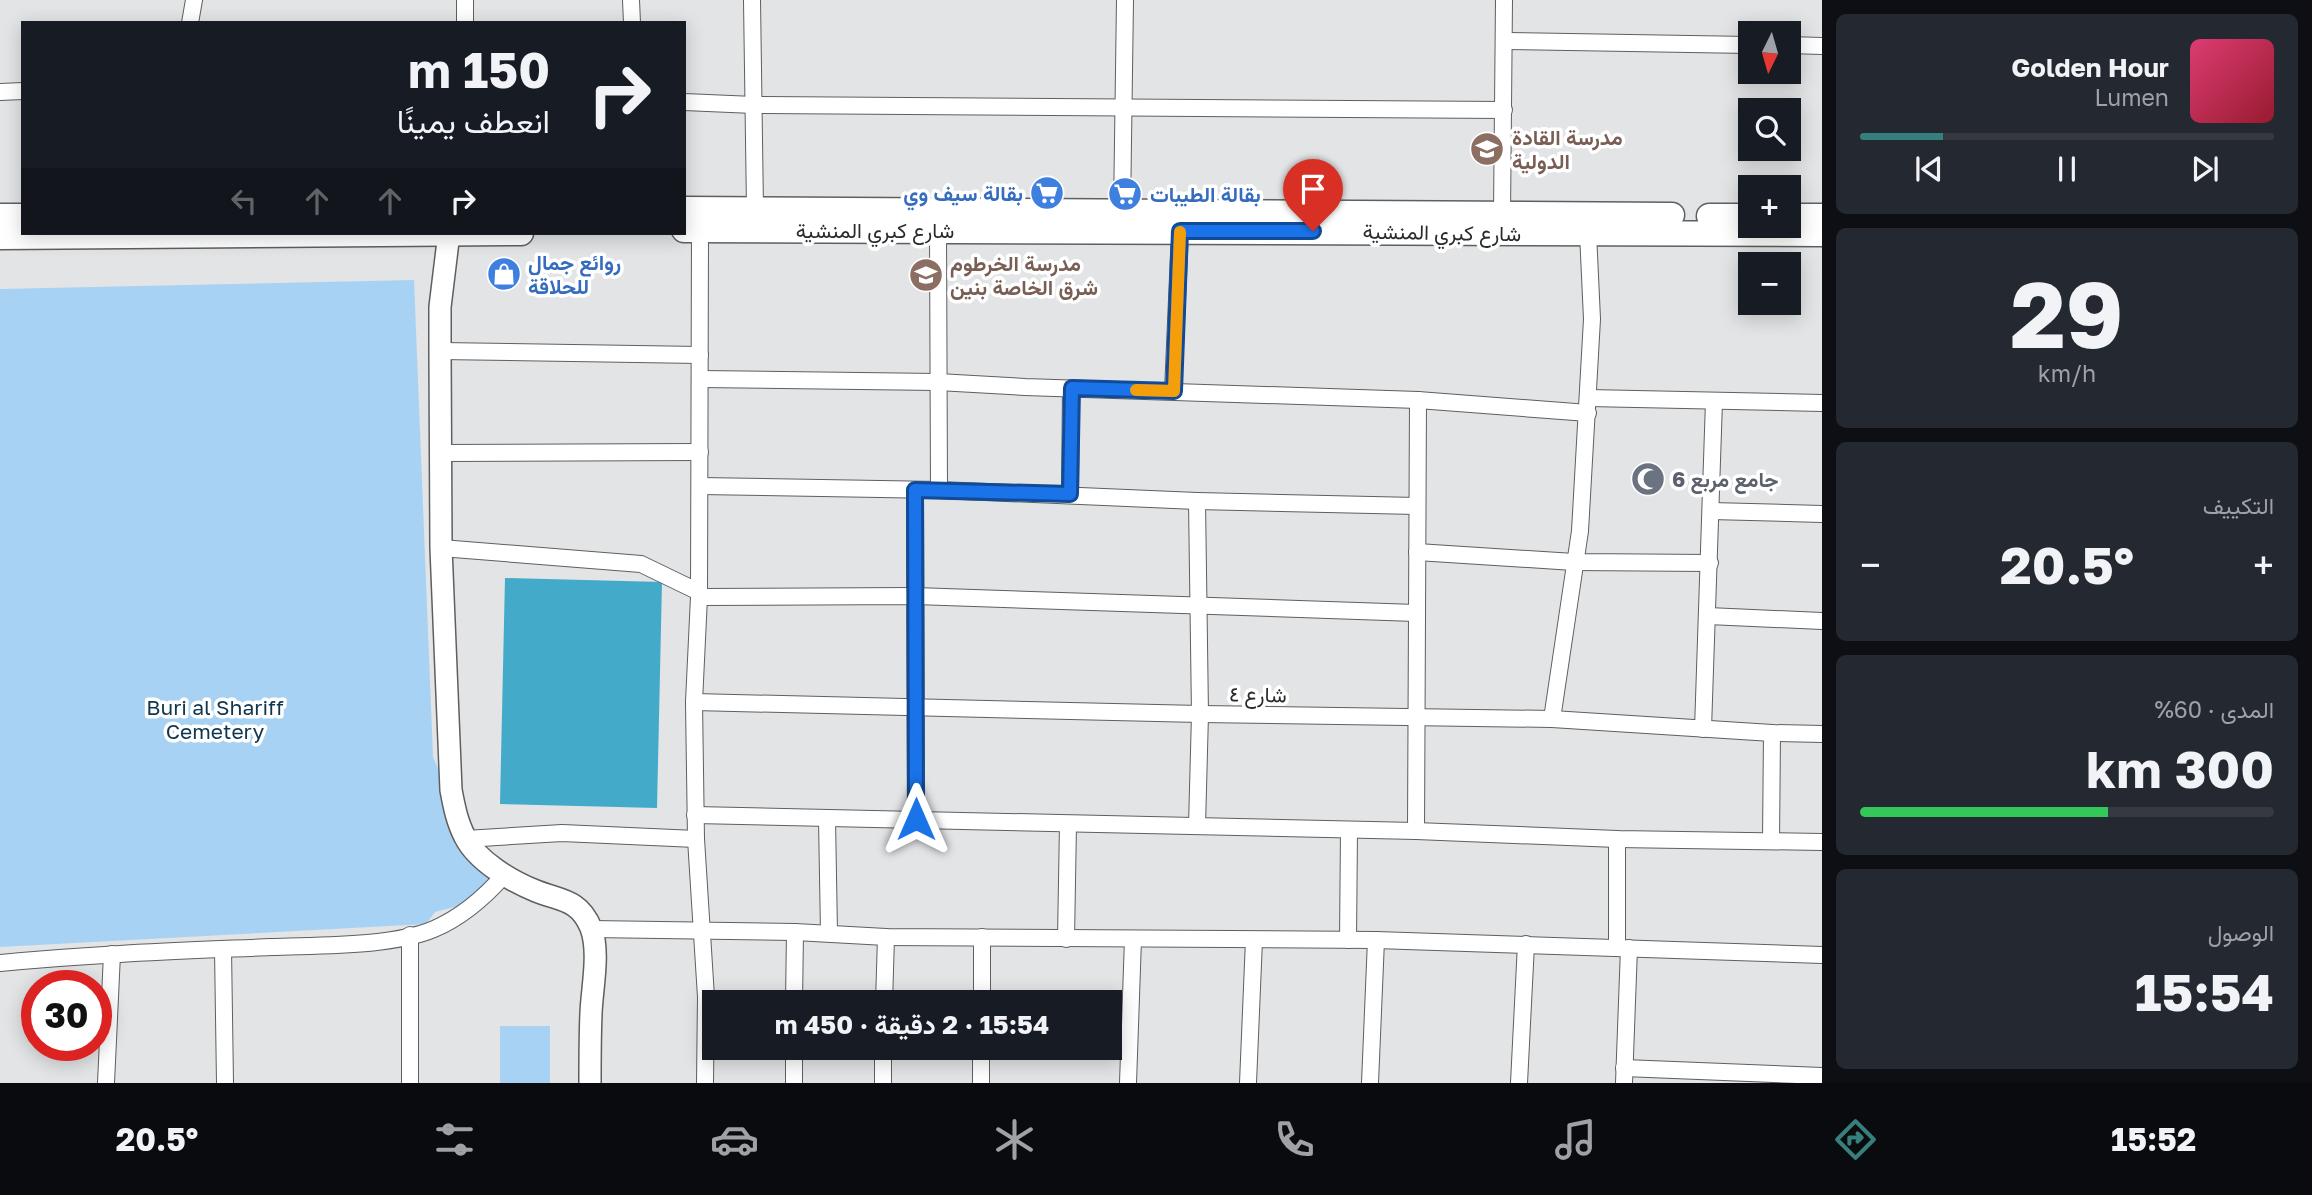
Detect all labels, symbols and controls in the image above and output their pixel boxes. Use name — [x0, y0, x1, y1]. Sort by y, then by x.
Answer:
north arrow — [1738, 21, 1801, 84]
map controls — [1738, 21, 1801, 315]
text: 150 m — [408, 40, 550, 99]
icon: right — [574, 49, 665, 140]
text: Golden Hour — [2011, 52, 2169, 83]
text: Lumen — [2095, 83, 2169, 111]
button: search — [1738, 98, 1801, 161]
text: انعطف يمينًا — [397, 102, 550, 140]
place label: مدرسة القادة الدولية — [1512, 124, 1623, 175]
school or university icon: مدرسة القادة الدولية — [1468, 130, 1506, 168]
icon: previous — [1910, 150, 1948, 188]
icon: pause — [2048, 150, 2086, 188]
icon: next — [2186, 150, 2224, 188]
pin — [1283, 159, 1343, 231]
icon: arrive — [1294, 170, 1332, 208]
supermarket icon: بقالة سيف وي — [1028, 174, 1066, 212]
supermarket icon: بقالة الطيبات — [1106, 175, 1144, 213]
button: + — [1738, 175, 1801, 238]
place label: بقالة سيف وي — [903, 180, 1023, 211]
place label: بقالة الطيبات — [1150, 181, 1261, 207]
icon: left — [225, 182, 263, 220]
icon: ahead — [298, 182, 336, 220]
icon: ahead — [371, 182, 409, 220]
icon: right — [444, 182, 482, 220]
street label: شارع كبري المنشية — [796, 217, 954, 248]
street label: شارع كبري المنشية — [1362, 218, 1521, 251]
place label: روائع جمال للحلاقة — [528, 249, 621, 299]
place label: مدرسة الخرطوم شرق الخاصة بنين — [950, 250, 1098, 301]
button: − — [1738, 252, 1801, 315]
shop icon: روائع جمال للحلاقة — [485, 255, 523, 293]
school or university icon: مدرسة الخرطوم شرق الخاصة بنين — [907, 256, 945, 294]
text: 29 — [2010, 259, 2124, 368]
text: km/h — [2038, 359, 2096, 387]
mosque icon: جامع مربع 6 — [1629, 460, 1667, 498]
place label: جامع مربع 6 — [1672, 466, 1779, 494]
text: التكييف — [2203, 491, 2274, 519]
text: 20.5° — [2000, 533, 2134, 595]
text: − — [1860, 542, 1881, 587]
text: + — [2253, 542, 2274, 587]
street label: شارع ٤ — [1229, 681, 1287, 709]
park label: Buri al Shariff Cemetery — [146, 694, 284, 744]
text: المدى · 60% — [2154, 695, 2274, 723]
text: 300 km — [2086, 737, 2274, 799]
position arrow — [879, 782, 953, 856]
text: الوصول — [2208, 918, 2274, 946]
text: 15:54 — [2135, 960, 2274, 1022]
speed limit sign: 30 — [21, 970, 112, 1061]
text: 15:54 · 2 دقيقة · 450 m — [775, 1009, 1049, 1040]
icon: filters — [430, 1115, 479, 1164]
icon: car — [710, 1115, 759, 1164]
icon: climate — [990, 1115, 1039, 1164]
icon: phone — [1270, 1115, 1319, 1164]
icon: music — [1551, 1115, 1600, 1164]
icon: directions — [1831, 1115, 1880, 1164]
text: 20.5° — [116, 1120, 198, 1158]
text: 15:52 — [2111, 1120, 2196, 1158]

